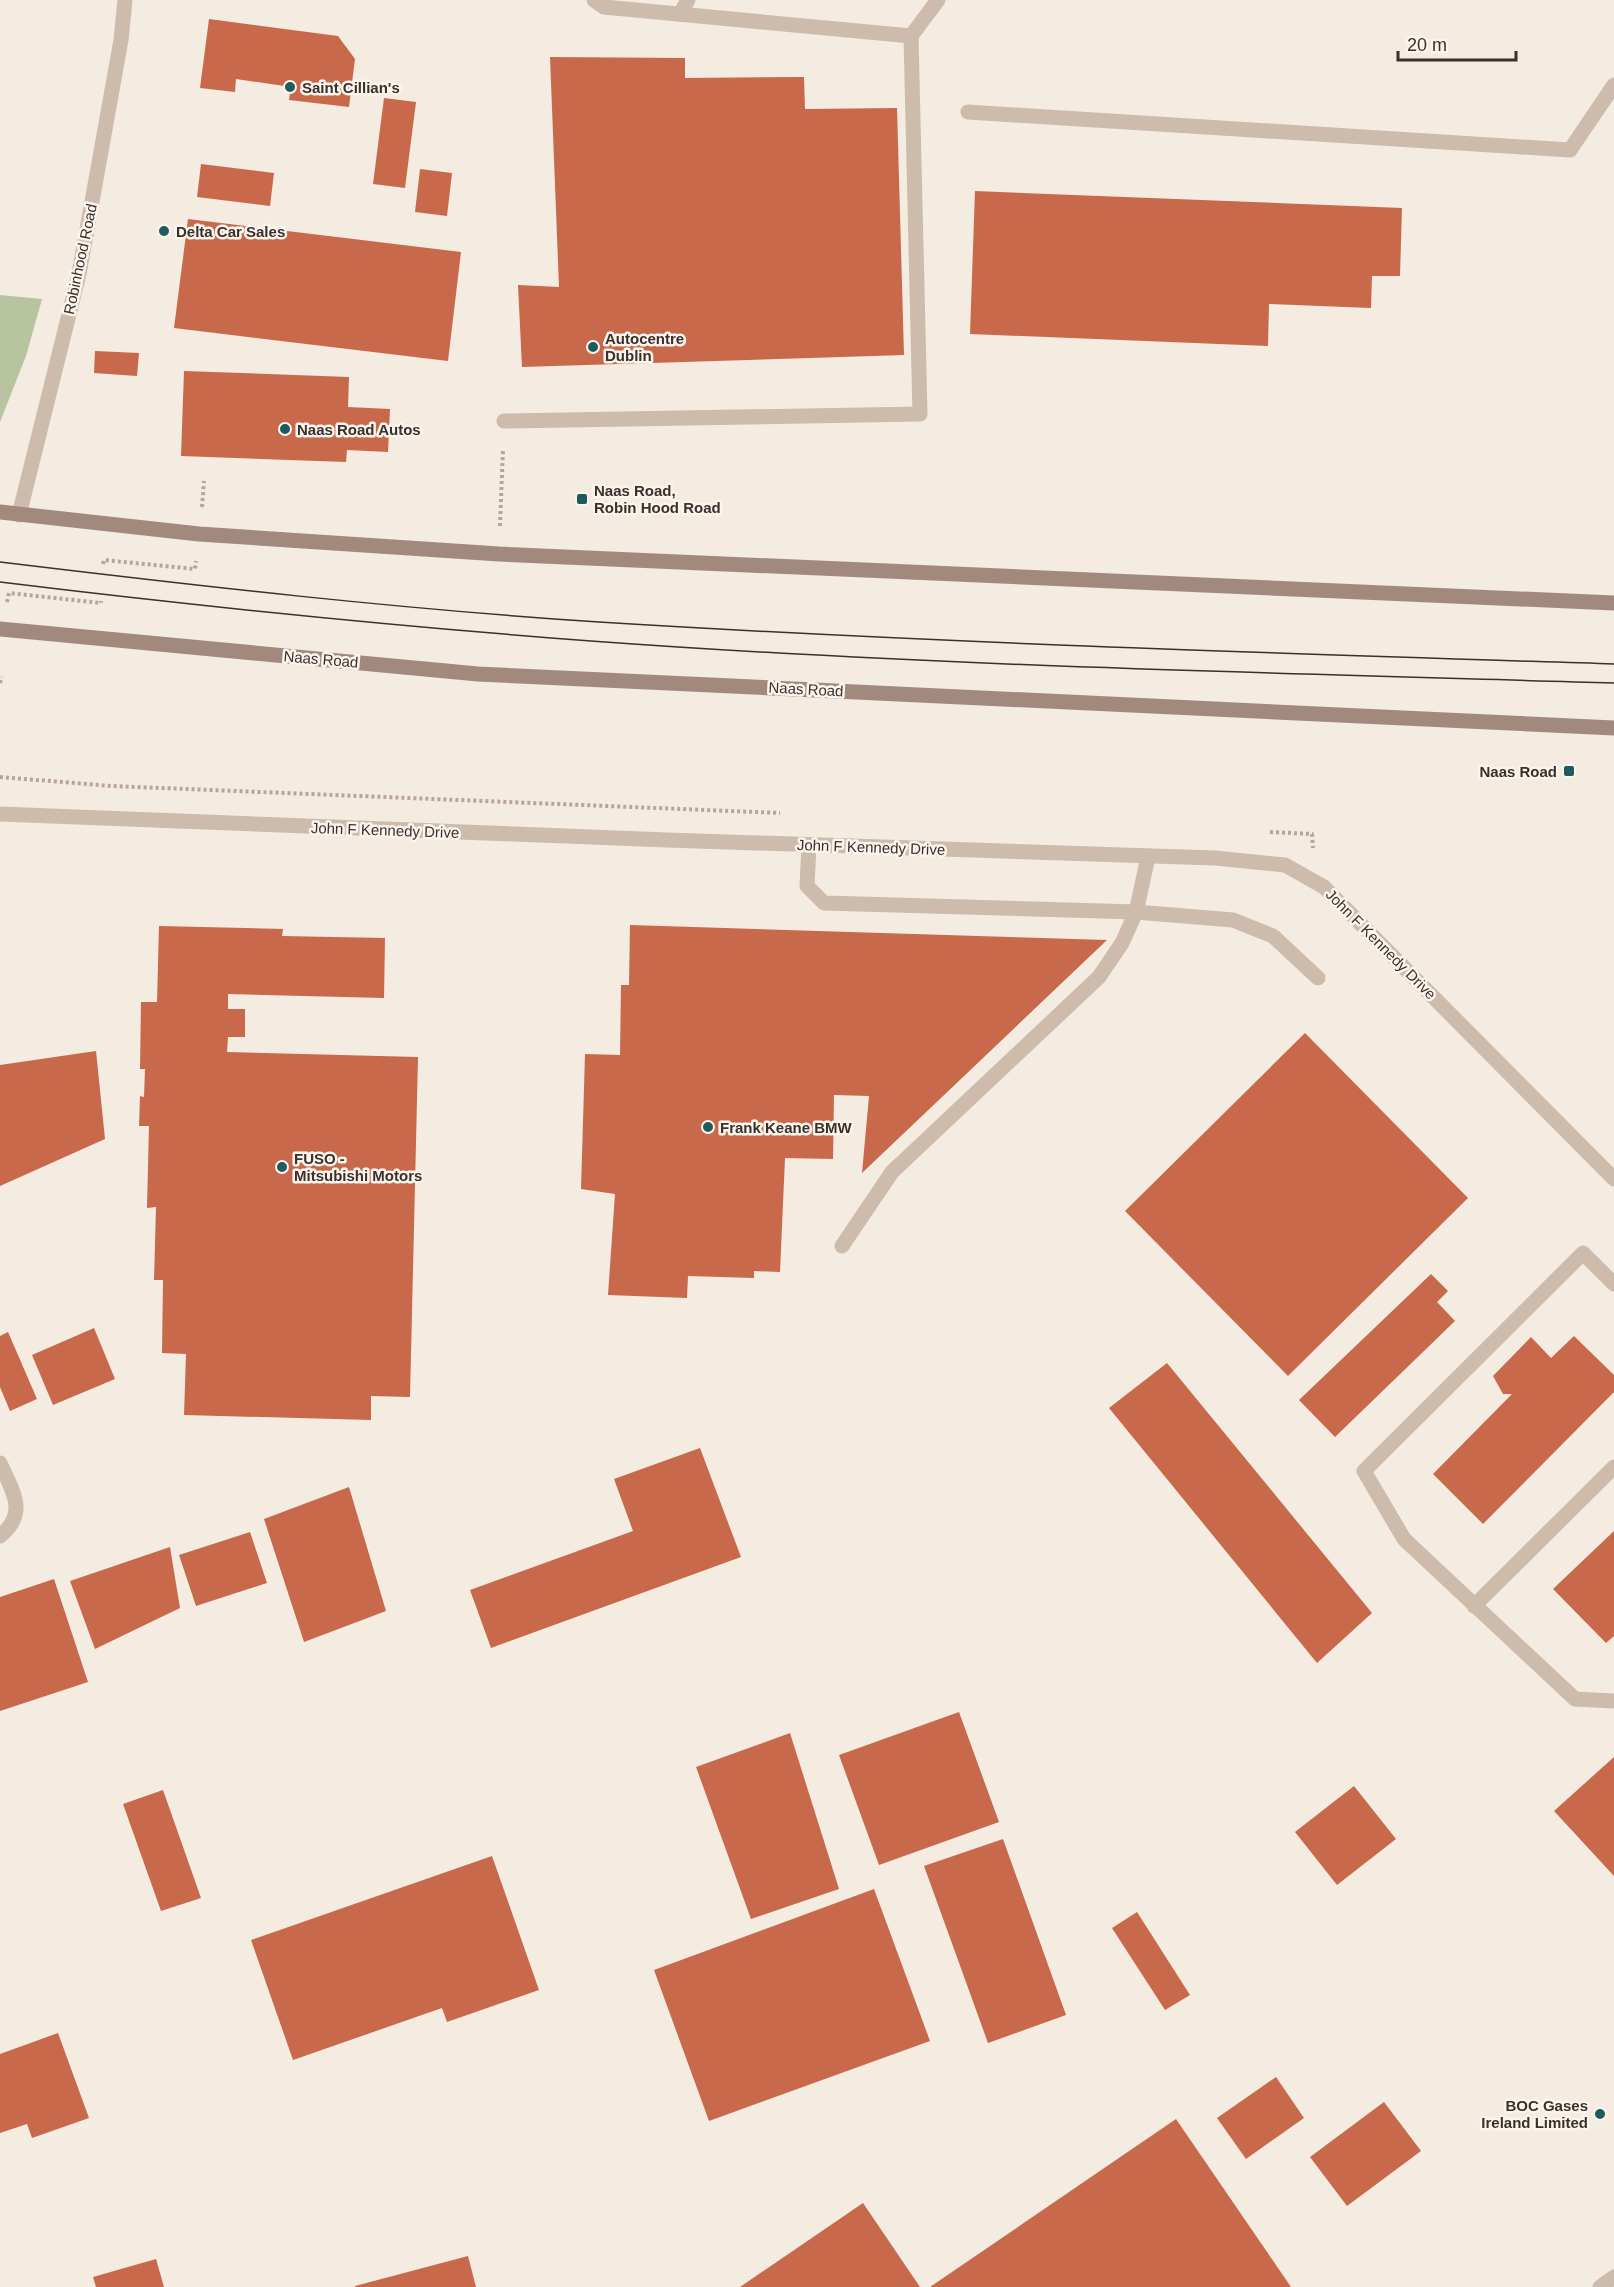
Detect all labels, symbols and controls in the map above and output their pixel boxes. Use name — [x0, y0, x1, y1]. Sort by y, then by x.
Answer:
scale bar — [1398, 24, 1516, 62]
text: 20 m — [1407, 35, 1447, 55]
place label: Saint Cillian's — [302, 79, 400, 96]
marker: Saint Cillian's — [283, 80, 297, 94]
street label: Robinhood Road — [60, 202, 100, 316]
place label: Delta Car Sales — [176, 223, 285, 240]
marker: Delta Car Sales — [157, 224, 171, 238]
place label: Autocentre Dublin — [605, 330, 684, 364]
marker: Autocentre Dublin — [586, 340, 600, 354]
place label: Naas Road Autos — [297, 421, 421, 438]
marker: Naas Road Autos — [278, 422, 292, 436]
place label: Naas Road, Robin Hood Road — [594, 482, 721, 516]
marker: Naas Road, Robin Hood Road — [575, 492, 589, 506]
street label: Naas Road — [283, 647, 359, 671]
street label: Naas Road — [768, 679, 844, 699]
place label: Naas Road — [1479, 763, 1557, 780]
marker: Naas Road — [1562, 764, 1576, 778]
street label: John F Kennedy Drive — [311, 819, 459, 841]
street label: John F Kennedy Drive — [797, 836, 945, 858]
street label: John F Kennedy Drive — [1323, 886, 1439, 1002]
place label: Frank Keane BMW — [720, 1119, 853, 1136]
marker: Frank Keane BMW — [701, 1120, 715, 1134]
place label: FUSO - Mitsubishi Motors — [294, 1150, 422, 1184]
marker: FUSO - Mitsubishi Motors — [275, 1160, 289, 1174]
place label: BOC Gases Ireland Limited — [1481, 2097, 1588, 2131]
marker: BOC Gases Ireland Limited — [1593, 2107, 1607, 2121]

